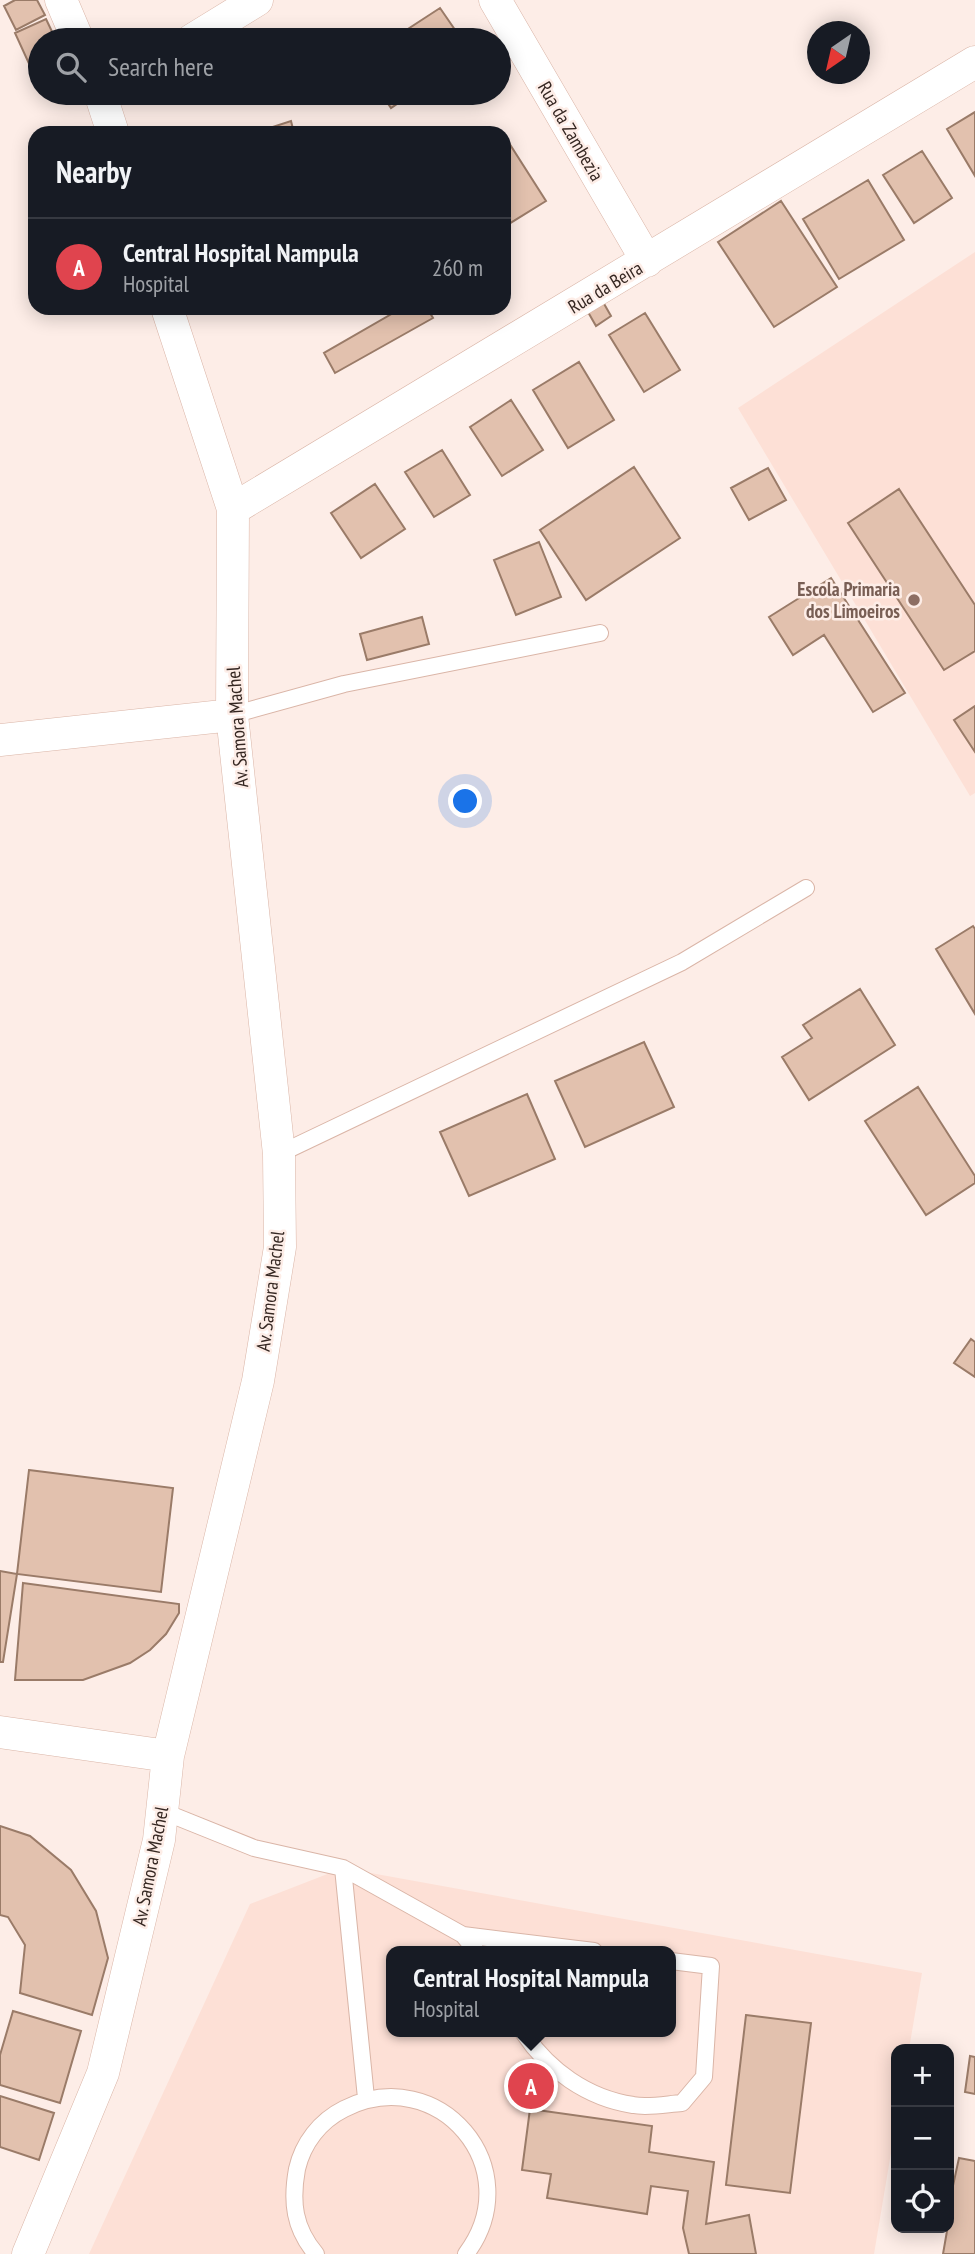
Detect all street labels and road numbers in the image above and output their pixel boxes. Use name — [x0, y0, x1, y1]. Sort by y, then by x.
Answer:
street label: Rua da Zambezia — [533, 77, 609, 185]
street label: Rua da Beira — [563, 255, 647, 319]
street label: Av. Samora Machel — [221, 665, 253, 788]
street label: Av. Samora Machel — [251, 1229, 289, 1353]
street label: Av. Samora Machel — [127, 1804, 173, 1928]

